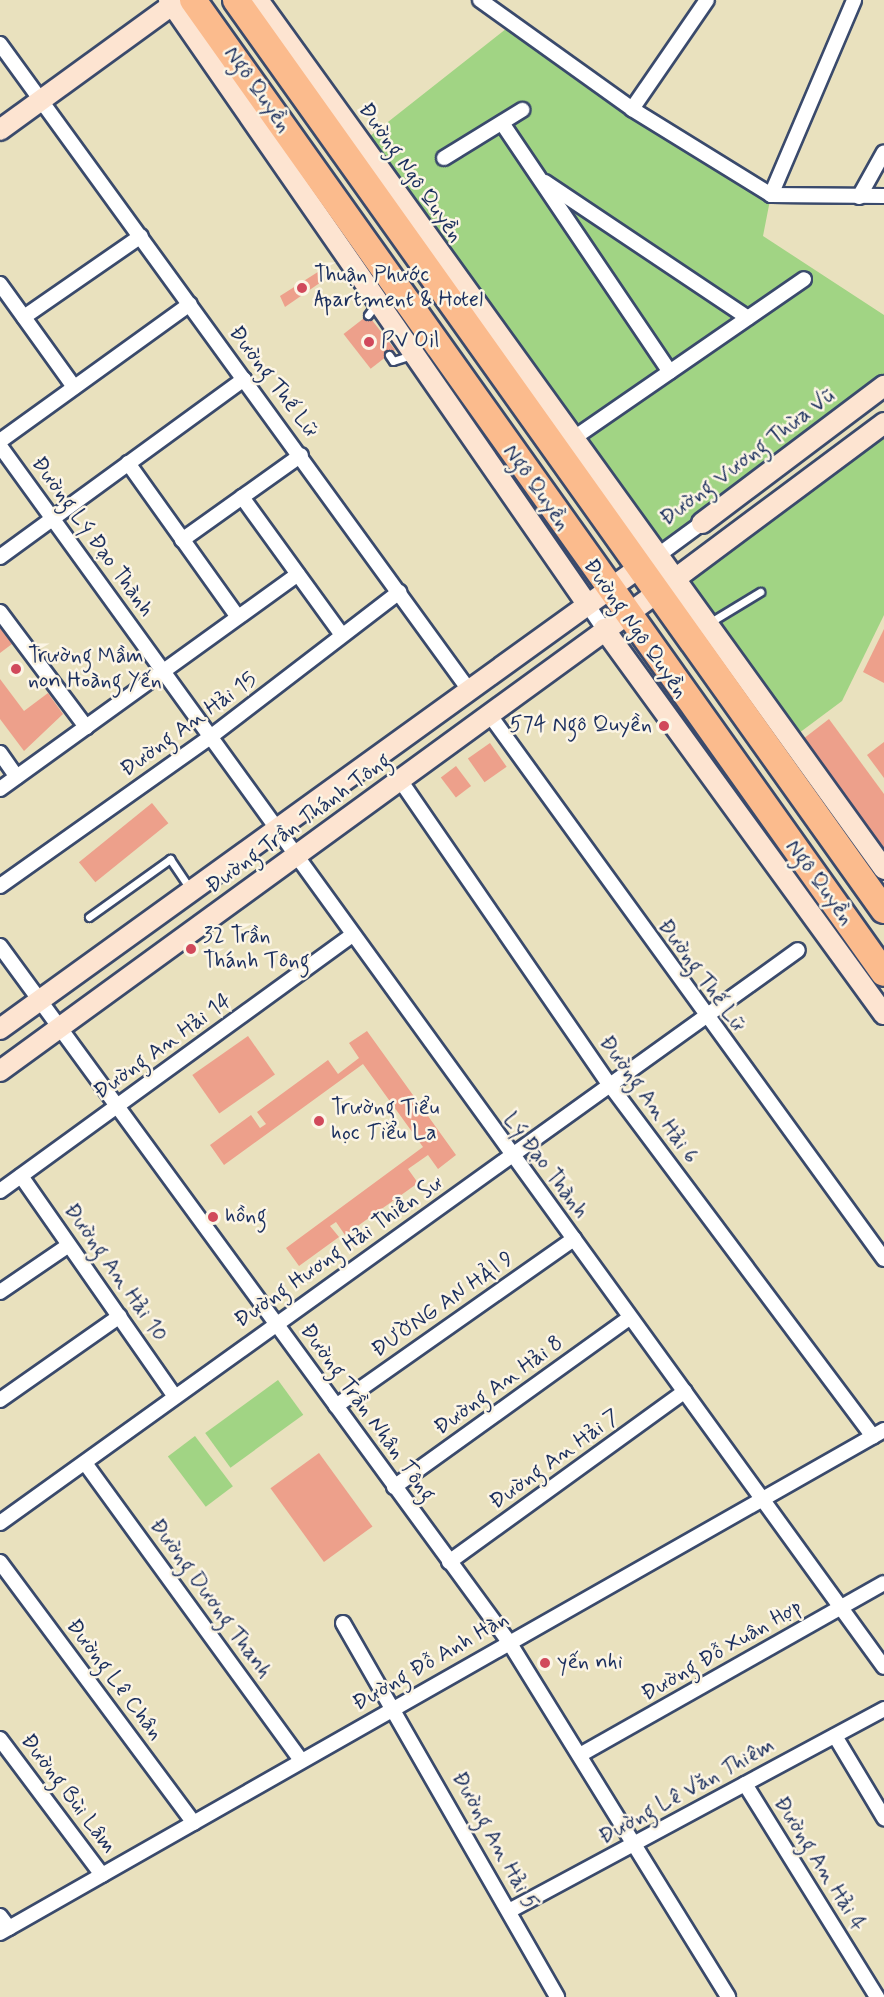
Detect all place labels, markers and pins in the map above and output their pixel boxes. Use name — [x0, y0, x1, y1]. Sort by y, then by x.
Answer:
place label: Thuận Phước Apartment & Hotel — [314, 262, 483, 314]
marker: Thuận Phước Apartment & Hotel — [295, 281, 309, 295]
place label: PV Oil — [381, 329, 440, 355]
marker: PV Oil — [362, 335, 376, 349]
place label: Trường Mầm non Hoàng Yến — [28, 643, 164, 694]
marker: Trường Mầm non Hoàng Yến — [9, 662, 23, 676]
place label: 574 Ngô Quyền — [509, 713, 652, 739]
marker: 574 Ngô Quyền — [657, 719, 671, 733]
place label: 32 Trần Thánh Tông — [203, 923, 308, 974]
marker: 32 Trần Thánh Tông — [184, 942, 198, 956]
place label: Trường Tiểu học Tiểu La — [331, 1095, 437, 1146]
marker: Trường Tiểu học Tiểu La — [312, 1114, 326, 1128]
place label: hồng — [225, 1204, 267, 1230]
marker: hồng — [206, 1210, 220, 1224]
place label: yến nhi — [557, 1650, 623, 1676]
marker: yến nhi — [538, 1656, 552, 1670]

